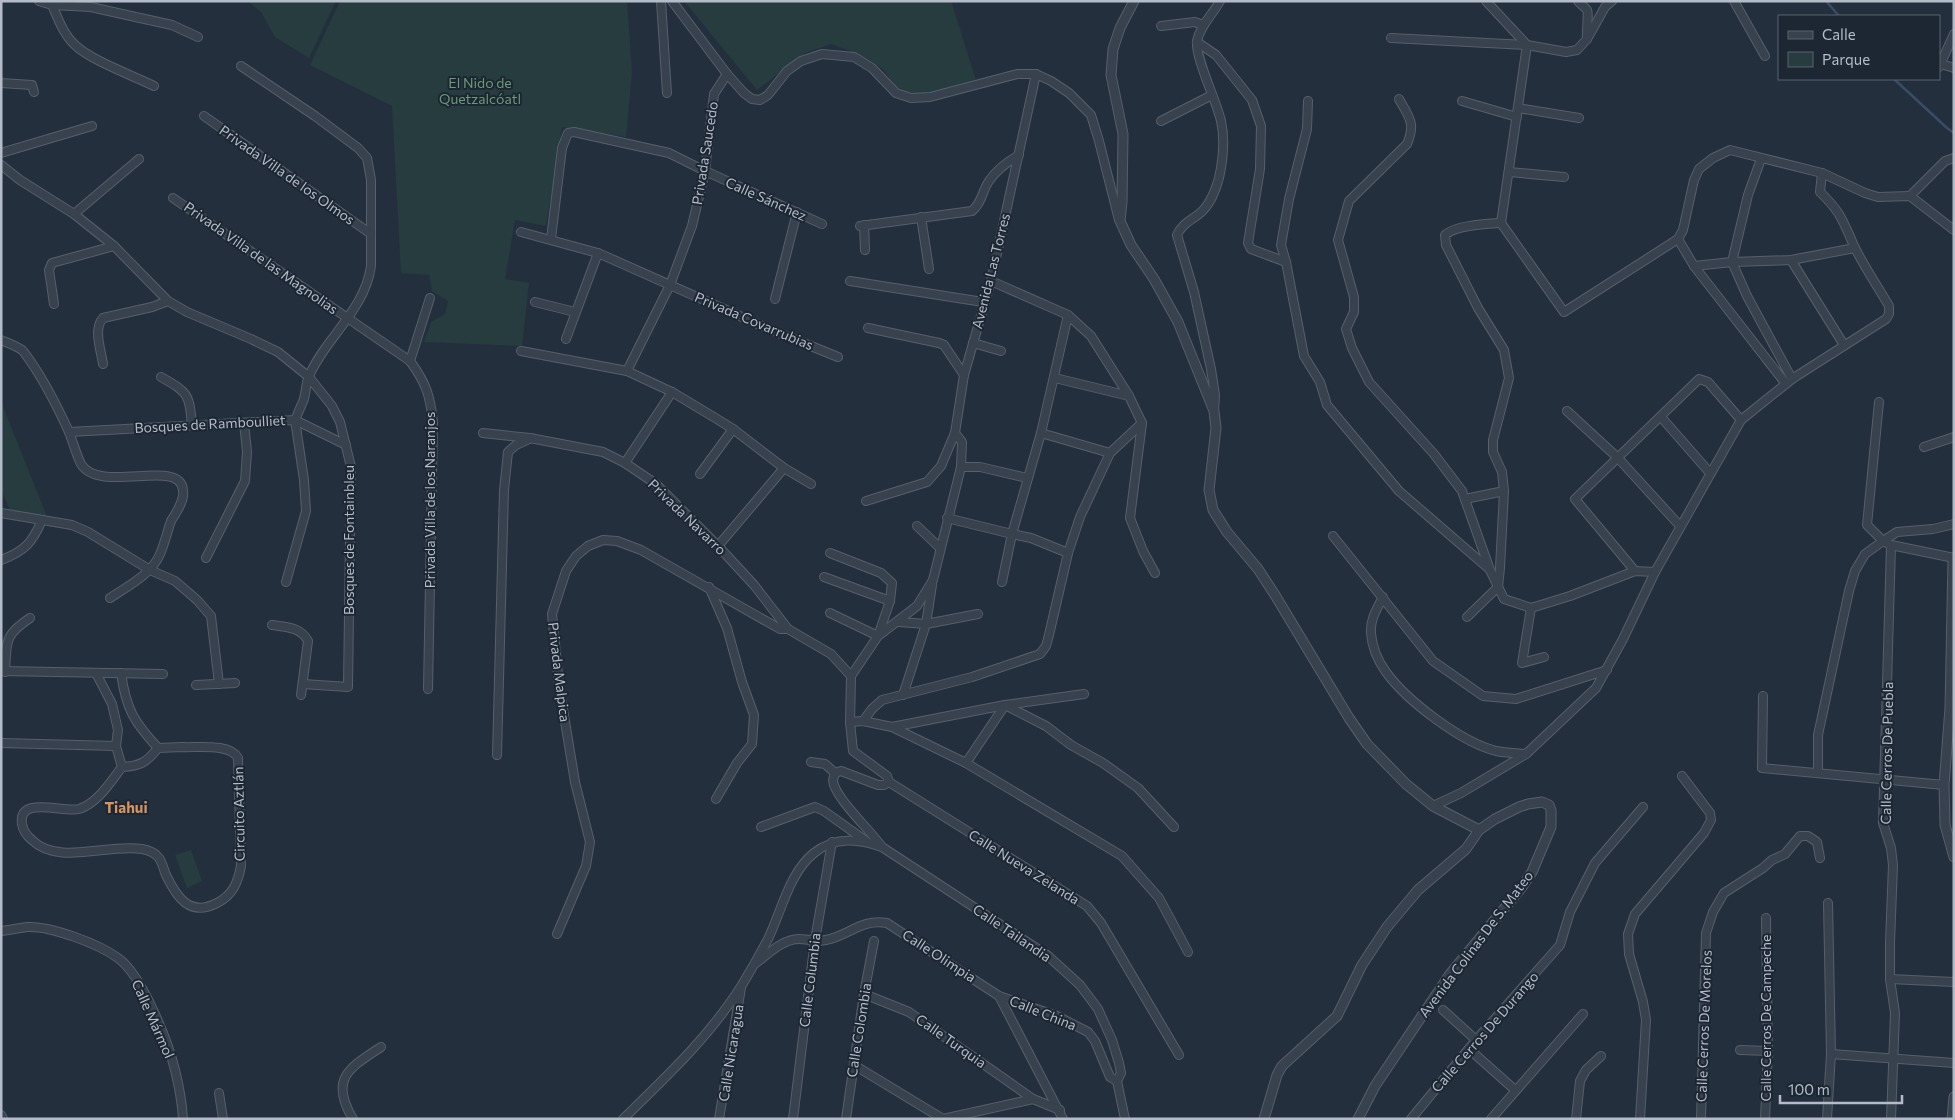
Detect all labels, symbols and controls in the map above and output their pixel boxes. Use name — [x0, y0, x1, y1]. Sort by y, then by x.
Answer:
legend — [1778, 15, 1940, 80]
text: Calle — [1822, 25, 1856, 43]
text: Parque — [1822, 50, 1870, 68]
park label: El Nido de Quetzalcóatl — [439, 74, 521, 107]
street label: Privada Saucedo — [688, 100, 721, 206]
street label: Privada Villa de los Olmos — [216, 121, 358, 228]
street label: Calle Sánchez — [723, 173, 809, 224]
street label: Privada Villa de las Magnolias — [181, 198, 342, 317]
street label: Avenida Las Torres — [968, 211, 1013, 330]
street label: Privada Covarrubias — [692, 288, 816, 353]
street label: Bosques de Ramboulliet — [134, 411, 286, 436]
street label: Privada Villa de los Naranjos — [421, 412, 438, 588]
street label: Bosques de Fontainbleu — [340, 465, 357, 615]
street label: Privada Navarro — [645, 475, 730, 558]
street label: Privada Malpica — [545, 621, 574, 723]
street label: Calle Cerros De Puebla — [1877, 681, 1896, 825]
street label: Circuito Aztlán — [229, 766, 248, 862]
district label: Tiahui — [104, 798, 148, 816]
street label: Calle Nueva Zelanda — [966, 826, 1083, 908]
street label: Avenida Colinas De S. Mateo — [1415, 867, 1536, 1020]
street label: Calle Tailandia — [970, 900, 1055, 965]
street label: Calle Olimpia — [899, 926, 979, 986]
street label: Calle Columbia — [795, 932, 824, 1028]
street label: Calle Cerros De Campeche — [1757, 935, 1774, 1101]
street label: Calle Cerros De Morelos — [1692, 950, 1715, 1102]
street label: Calle Cerros De Durango — [1428, 968, 1542, 1096]
street label: Calle Mármol — [129, 977, 178, 1061]
street label: Calle Colombia — [843, 981, 874, 1078]
street label: Calle China — [1007, 991, 1079, 1034]
street label: Calle Nicaragua — [714, 1003, 747, 1103]
street label: Calle Turquia — [913, 1010, 990, 1071]
scale bar — [1780, 1072, 1902, 1104]
text: 100 m — [1788, 1080, 1830, 1098]

